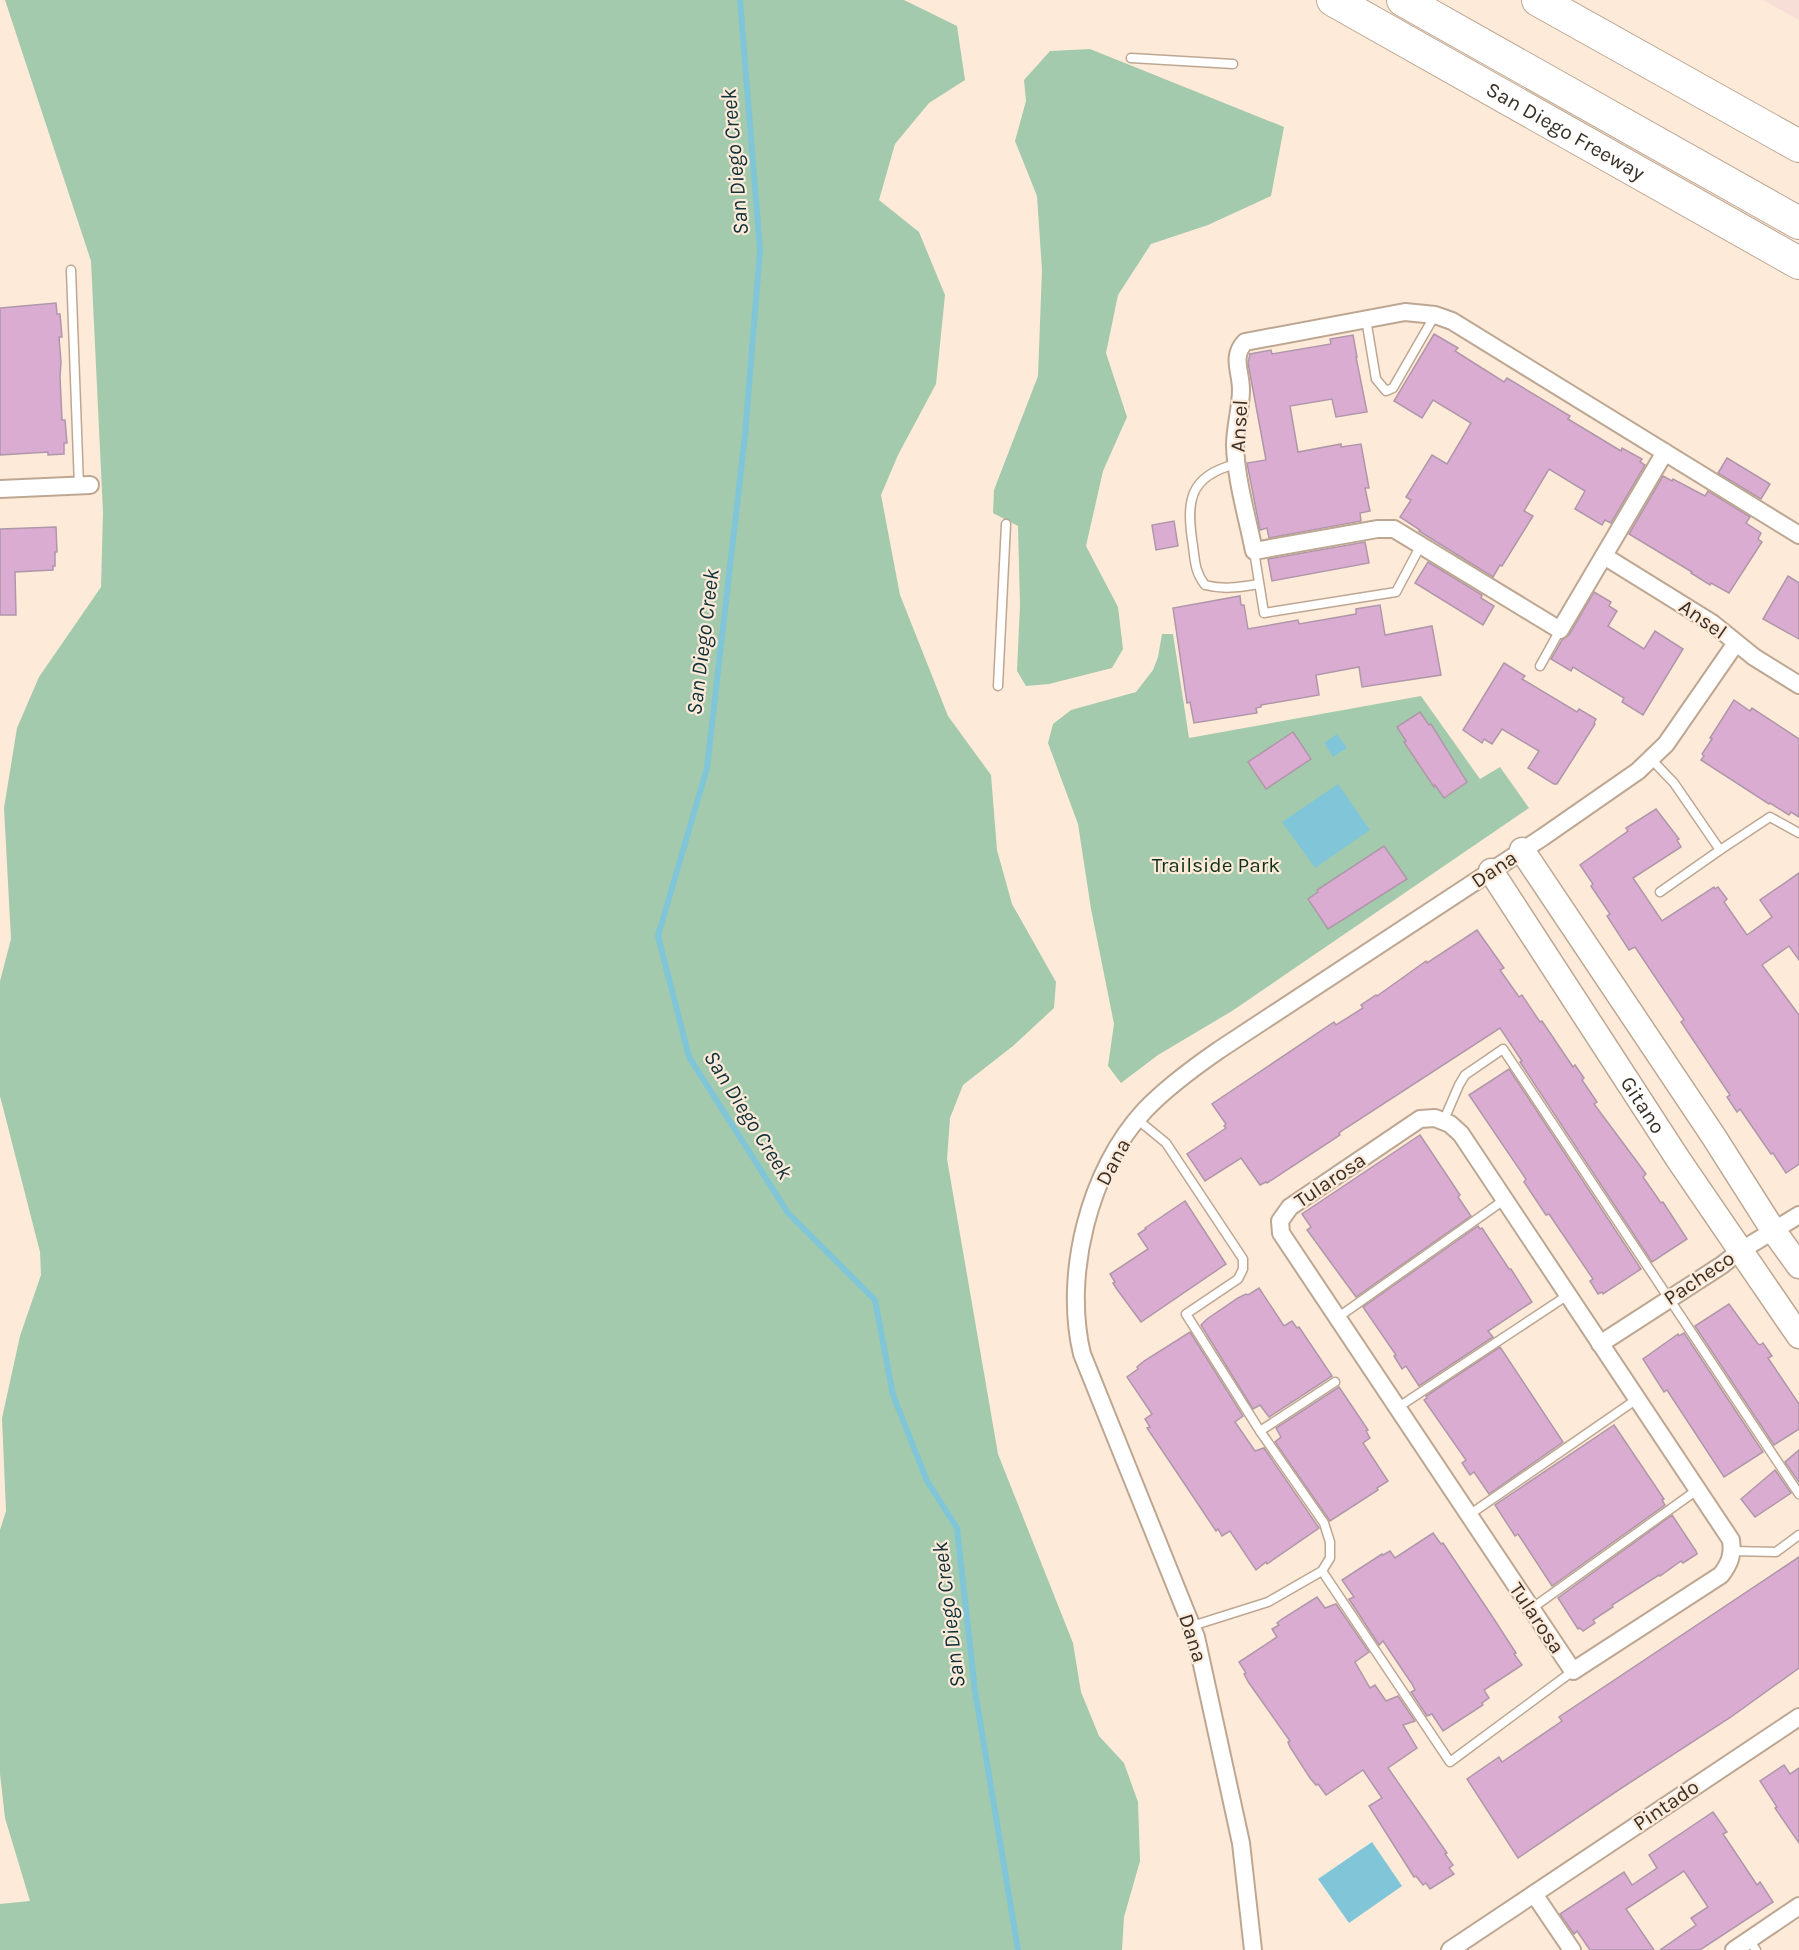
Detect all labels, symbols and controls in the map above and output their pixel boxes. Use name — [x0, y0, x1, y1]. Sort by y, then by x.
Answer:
street label: San Diego Freeway — [1482, 77, 1649, 186]
water label: San Diego Creek — [716, 87, 754, 236]
street label: Ansel — [1226, 399, 1252, 453]
water label: San Diego Creek — [681, 567, 725, 716]
street label: Ansel — [1675, 594, 1731, 644]
street label: Dana — [1467, 845, 1521, 893]
park label: Trailside Park — [1152, 853, 1280, 877]
water label: San Diego Creek — [698, 1046, 798, 1185]
street label: Gitano — [1616, 1072, 1670, 1138]
street label: Dana — [1091, 1134, 1135, 1190]
street label: Tularosa — [1290, 1147, 1370, 1213]
street label: Pacheco — [1659, 1246, 1739, 1310]
water label: San Diego Creek — [927, 1540, 971, 1689]
street label: Tularosa — [1504, 1578, 1570, 1658]
street label: Dana — [1174, 1611, 1212, 1665]
street label: Pintado — [1629, 1774, 1703, 1836]

